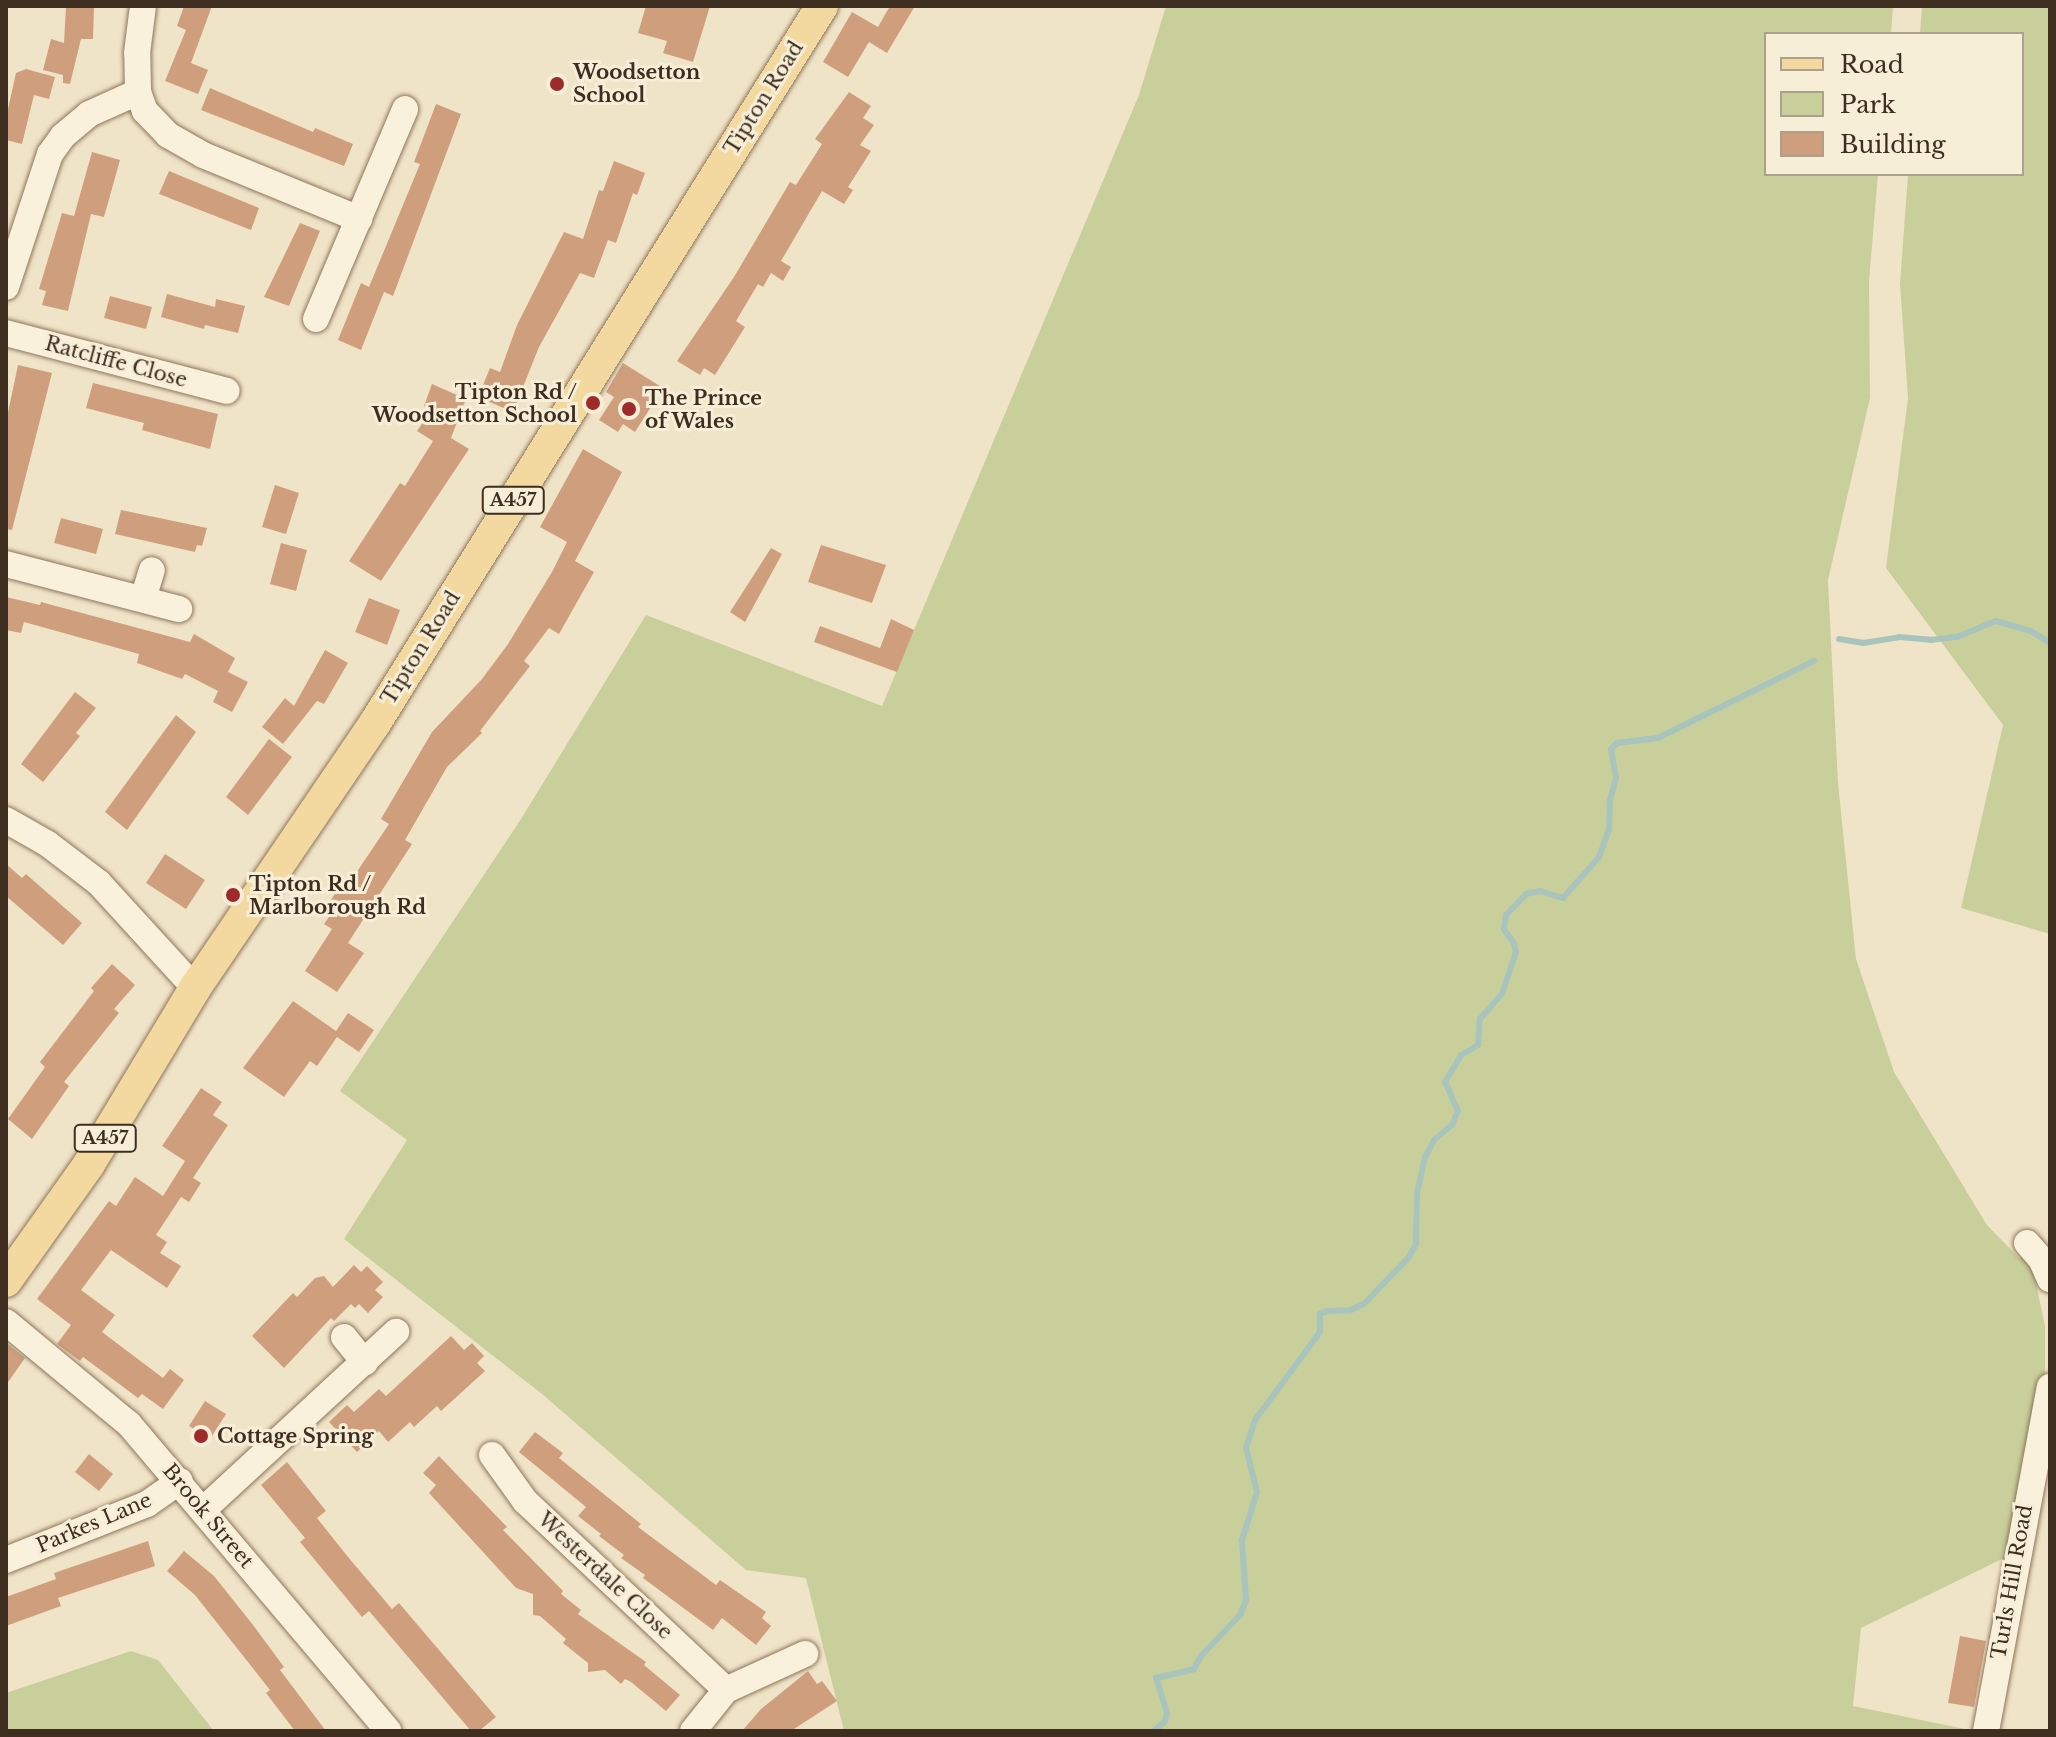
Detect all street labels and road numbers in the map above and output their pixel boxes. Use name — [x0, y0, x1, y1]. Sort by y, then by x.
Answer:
street label: Tipton Road — [720, 37, 808, 159]
street label: Ratcliffe Close — [42, 331, 190, 393]
road number: A457 — [481, 486, 545, 514]
street label: Tipton Road — [377, 587, 465, 709]
road number: A457 — [73, 1124, 137, 1152]
street label: Brook Street — [157, 1459, 259, 1573]
street label: Parkes Lane — [33, 1488, 155, 1558]
street label: Turls Hill Road — [1987, 1503, 2037, 1661]
street label: Westerdale Close — [533, 1507, 677, 1645]

